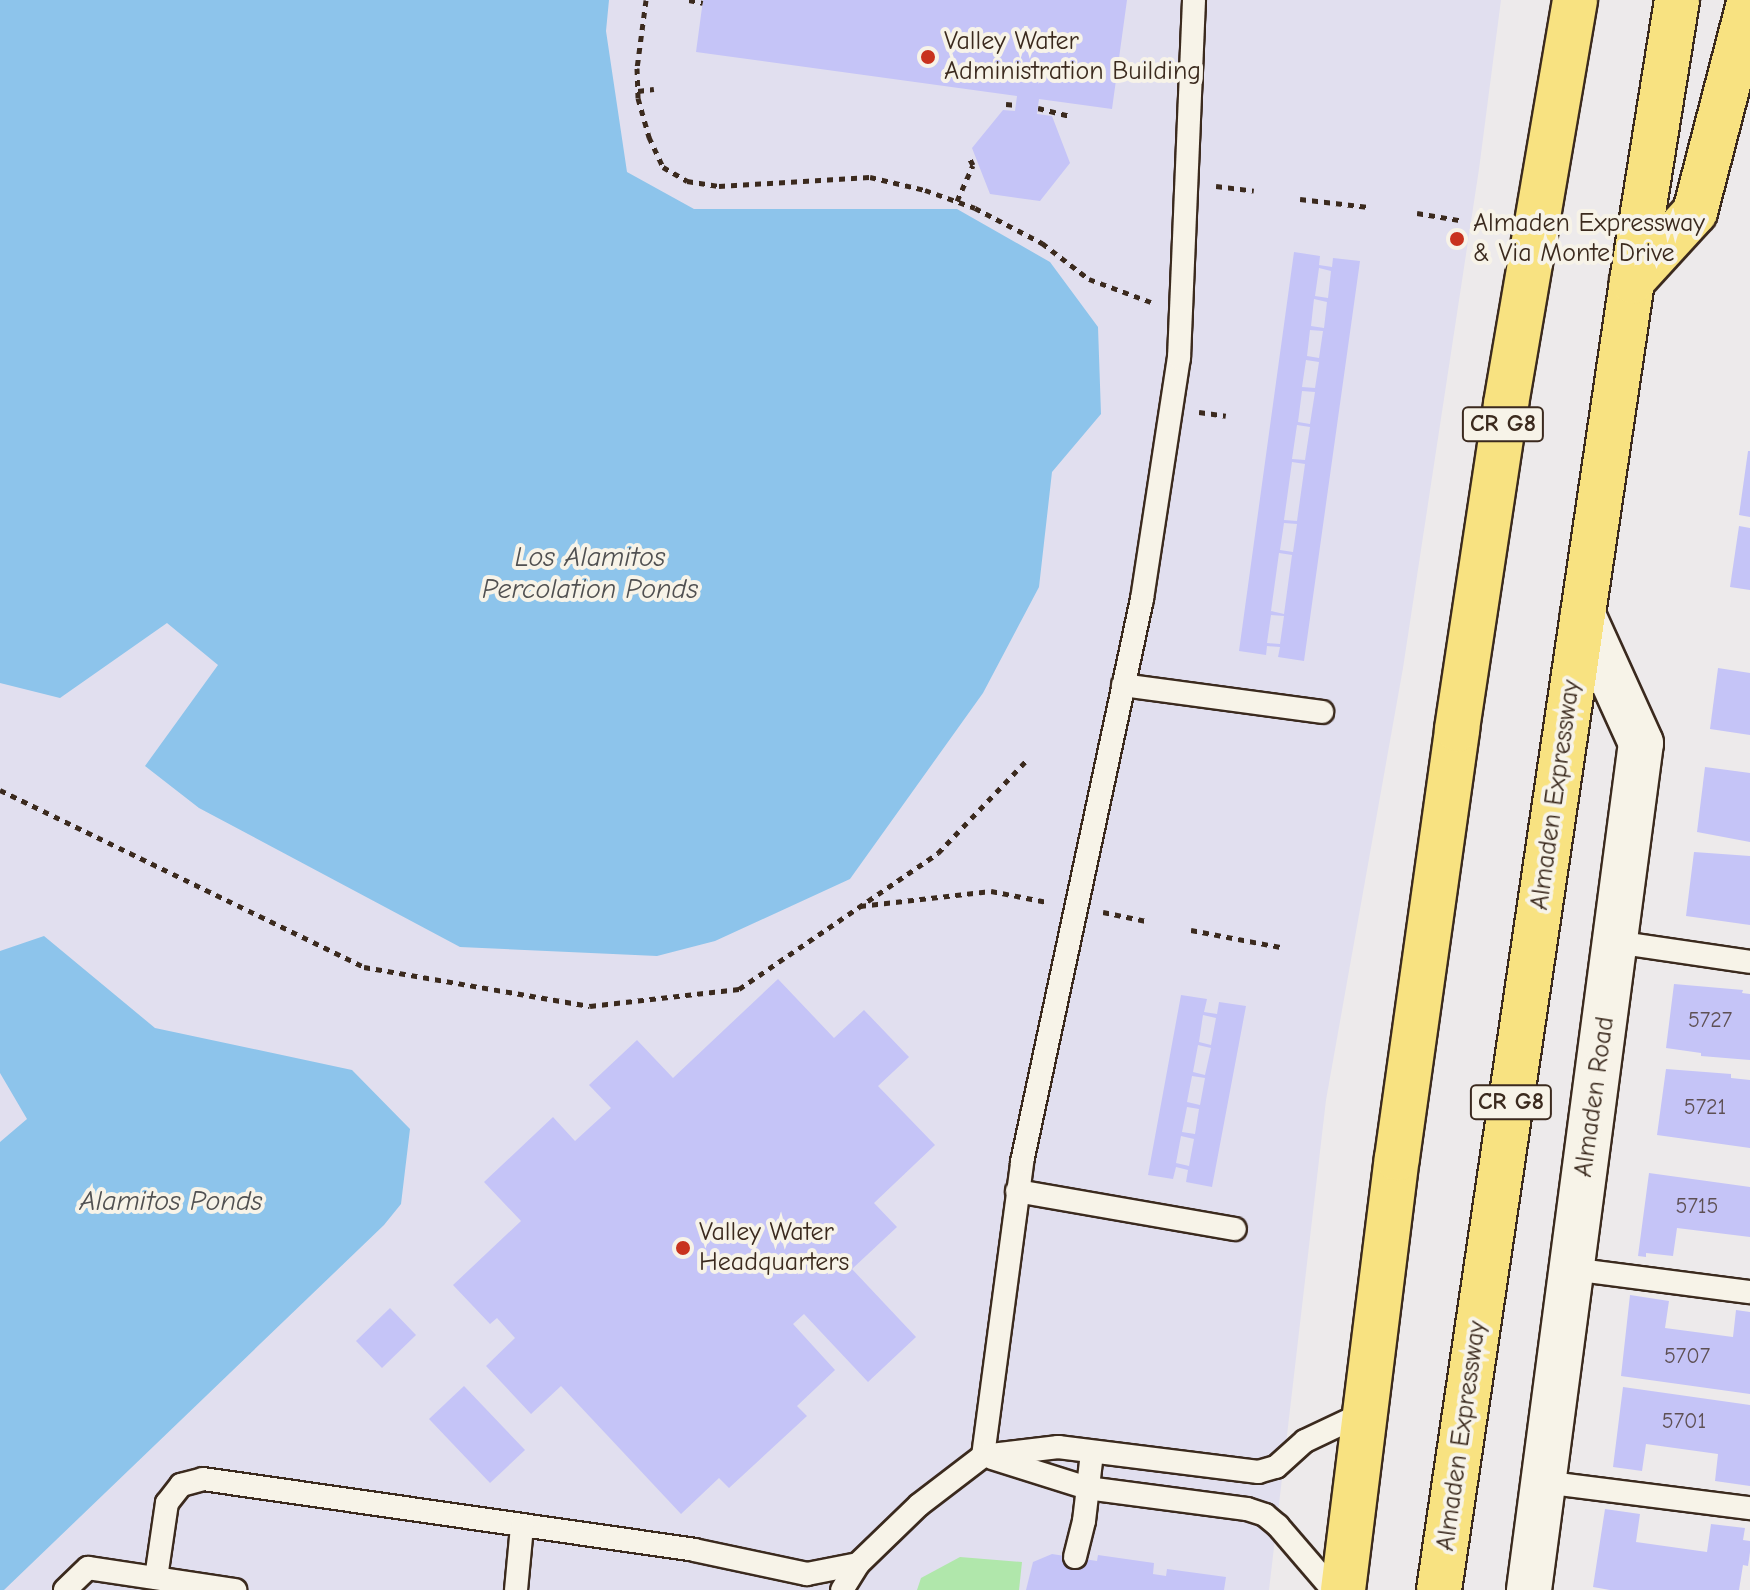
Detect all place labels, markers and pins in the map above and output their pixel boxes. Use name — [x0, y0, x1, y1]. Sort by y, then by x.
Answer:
place label: Valley Water Administration Building — [944, 26, 1201, 88]
marker: Valley Water Administration Building — [919, 48, 937, 66]
place label: Almaden Expressway & Via Monte Drive — [1473, 208, 1705, 270]
marker: Almaden Expressway & Via Monte Drive — [1448, 230, 1466, 248]
place label: Valley Water Headquarters — [699, 1217, 849, 1278]
marker: Valley Water Headquarters — [674, 1239, 692, 1257]

